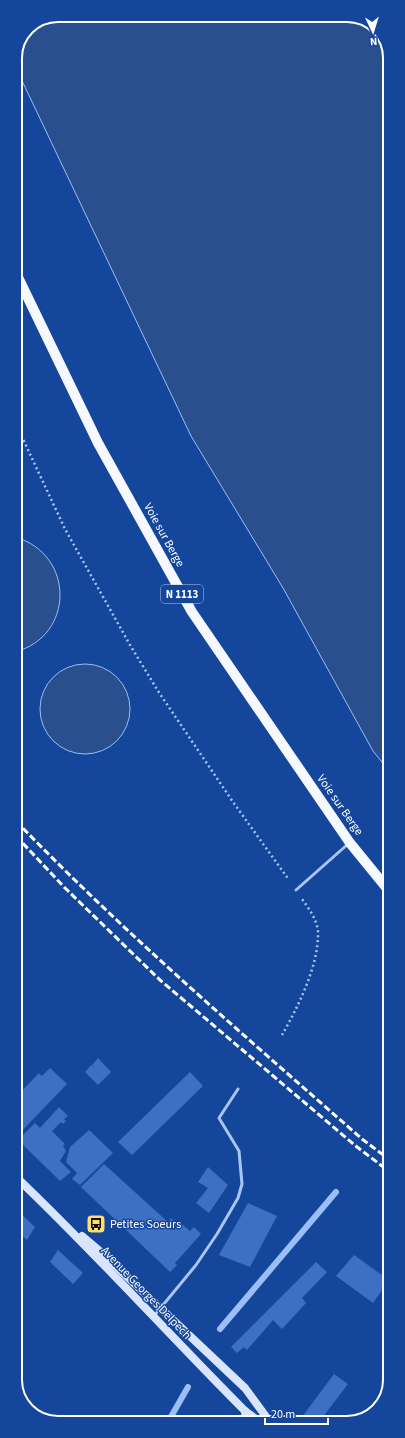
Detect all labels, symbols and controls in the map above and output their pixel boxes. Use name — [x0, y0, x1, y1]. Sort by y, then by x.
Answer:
north arrow — [353, 12, 393, 52]
text: N — [369, 34, 378, 49]
street label: Voie sur Berge — [139, 500, 189, 570]
road number: N 1113 — [161, 585, 203, 603]
street label: Voie sur Berge — [313, 771, 367, 839]
bus stop icon: Petites Soeurs — [85, 1213, 107, 1235]
place label: Petites Soeurs — [110, 1216, 181, 1233]
street label: Avenue Georges Delpech — [97, 1243, 195, 1343]
scale bar — [265, 1400, 328, 1426]
text: 20 m — [271, 1406, 295, 1423]

